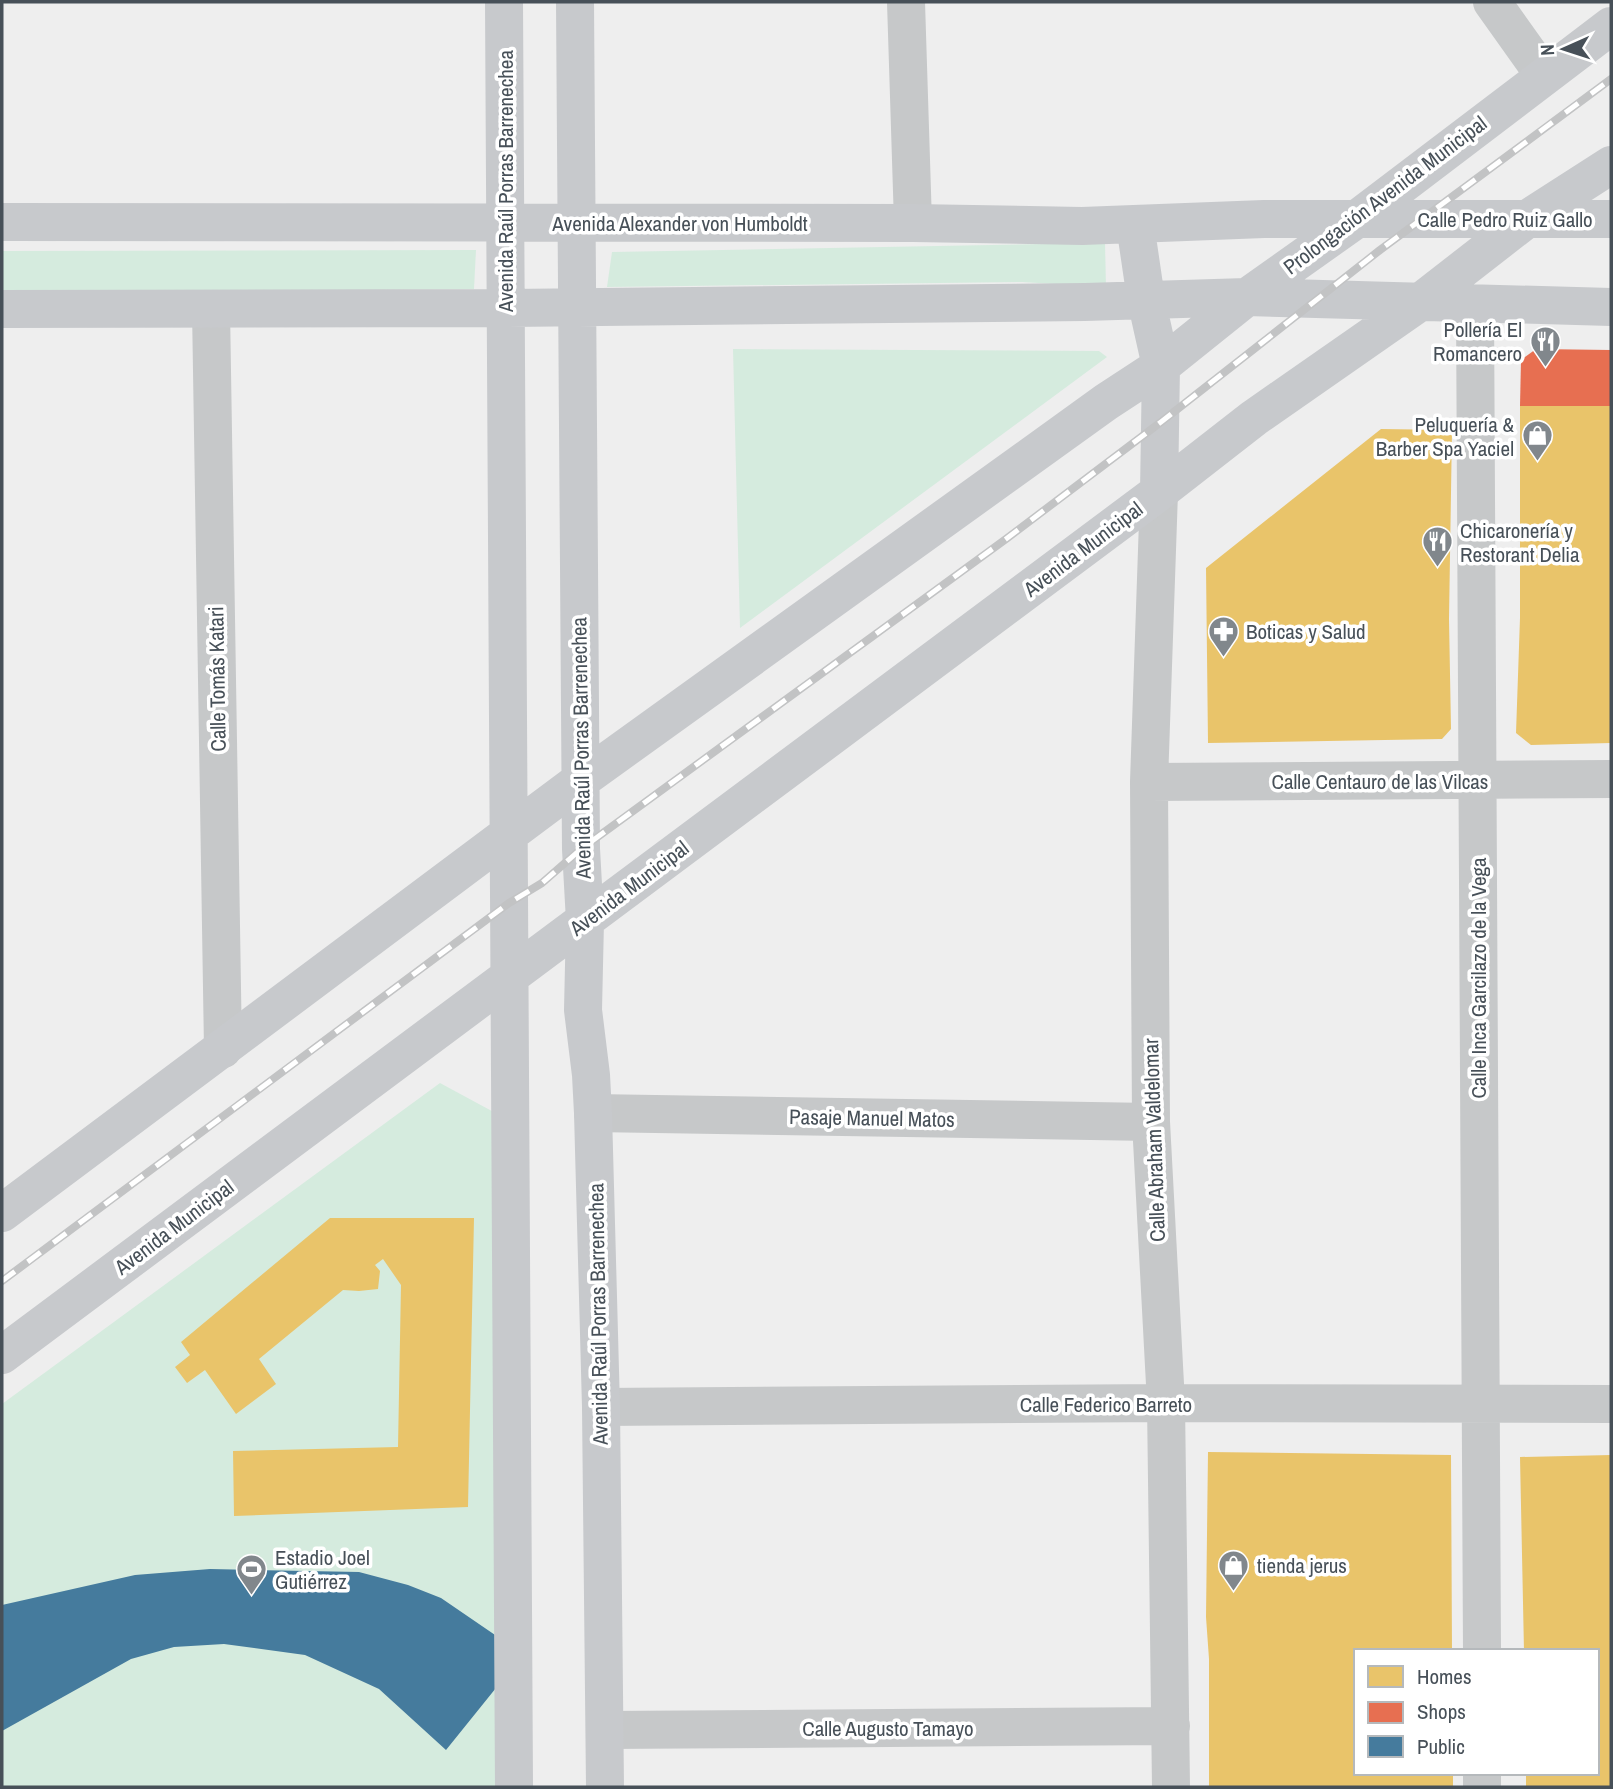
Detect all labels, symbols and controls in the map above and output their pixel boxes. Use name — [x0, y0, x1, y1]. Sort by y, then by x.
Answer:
north arrow — [1529, 14, 1599, 84]
text: N — [1534, 44, 1560, 56]
street label: Avenida Raúl Porras Barrenechea — [491, 50, 520, 313]
street label: Prolongación Avenida Municipal — [1277, 109, 1493, 281]
street label: Calle Pedro Ruiz Gallo — [1417, 205, 1593, 234]
street label: Avenida Alexander von Humboldt — [551, 209, 808, 238]
place label: Pollería El Romancero — [1433, 315, 1522, 368]
restaurant icon: Pollería El Romancero — [1528, 324, 1562, 368]
place label: Peluquería & Barber Spa Yaciel — [1376, 410, 1515, 463]
shop icon: Peluquería & Barber Spa Yaciel — [1520, 419, 1554, 463]
street label: Avenida Municipal — [1017, 495, 1149, 604]
place label: Chicaronería y Restorant Delia — [1460, 516, 1580, 569]
restaurant icon: Chicaronería y Restorant Delia — [1420, 525, 1454, 569]
street label: Calle Tomás Katari — [201, 606, 233, 752]
pharmacy icon: Boticas y Salud — [1206, 614, 1240, 658]
street label: Avenida Raúl Porras Barrenechea — [564, 616, 598, 880]
place label: Boticas y Salud — [1246, 617, 1366, 646]
street label: Calle Centauro de las Vilcas — [1272, 767, 1488, 796]
street label: Avenida Municipal — [563, 834, 695, 943]
street label: Calle Inca Garcilazo de la Vega — [1464, 857, 1493, 1099]
street label: Calle Abraham Valdelomar — [1136, 1038, 1172, 1242]
street label: Pasaje Manuel Matos — [789, 1102, 955, 1134]
street label: Avenida Municipal — [108, 1173, 240, 1282]
street label: Avenida Raúl Porras Barrenechea — [581, 1182, 615, 1446]
street label: Calle Federico Barreto — [1020, 1390, 1192, 1419]
place label: Estadio Joel Gutiérrez — [275, 1543, 370, 1596]
shop icon: tienda jerus — [1217, 1548, 1251, 1592]
place label: tienda jerus — [1257, 1551, 1347, 1580]
sports icon: Estadio Joel Gutiérrez — [235, 1552, 269, 1596]
legend — [1354, 1649, 1599, 1775]
text: Homes — [1417, 1662, 1472, 1691]
text: Shops — [1417, 1697, 1466, 1726]
street label: Calle Augusto Tamayo — [802, 1714, 974, 1743]
text: Public — [1417, 1732, 1465, 1761]

